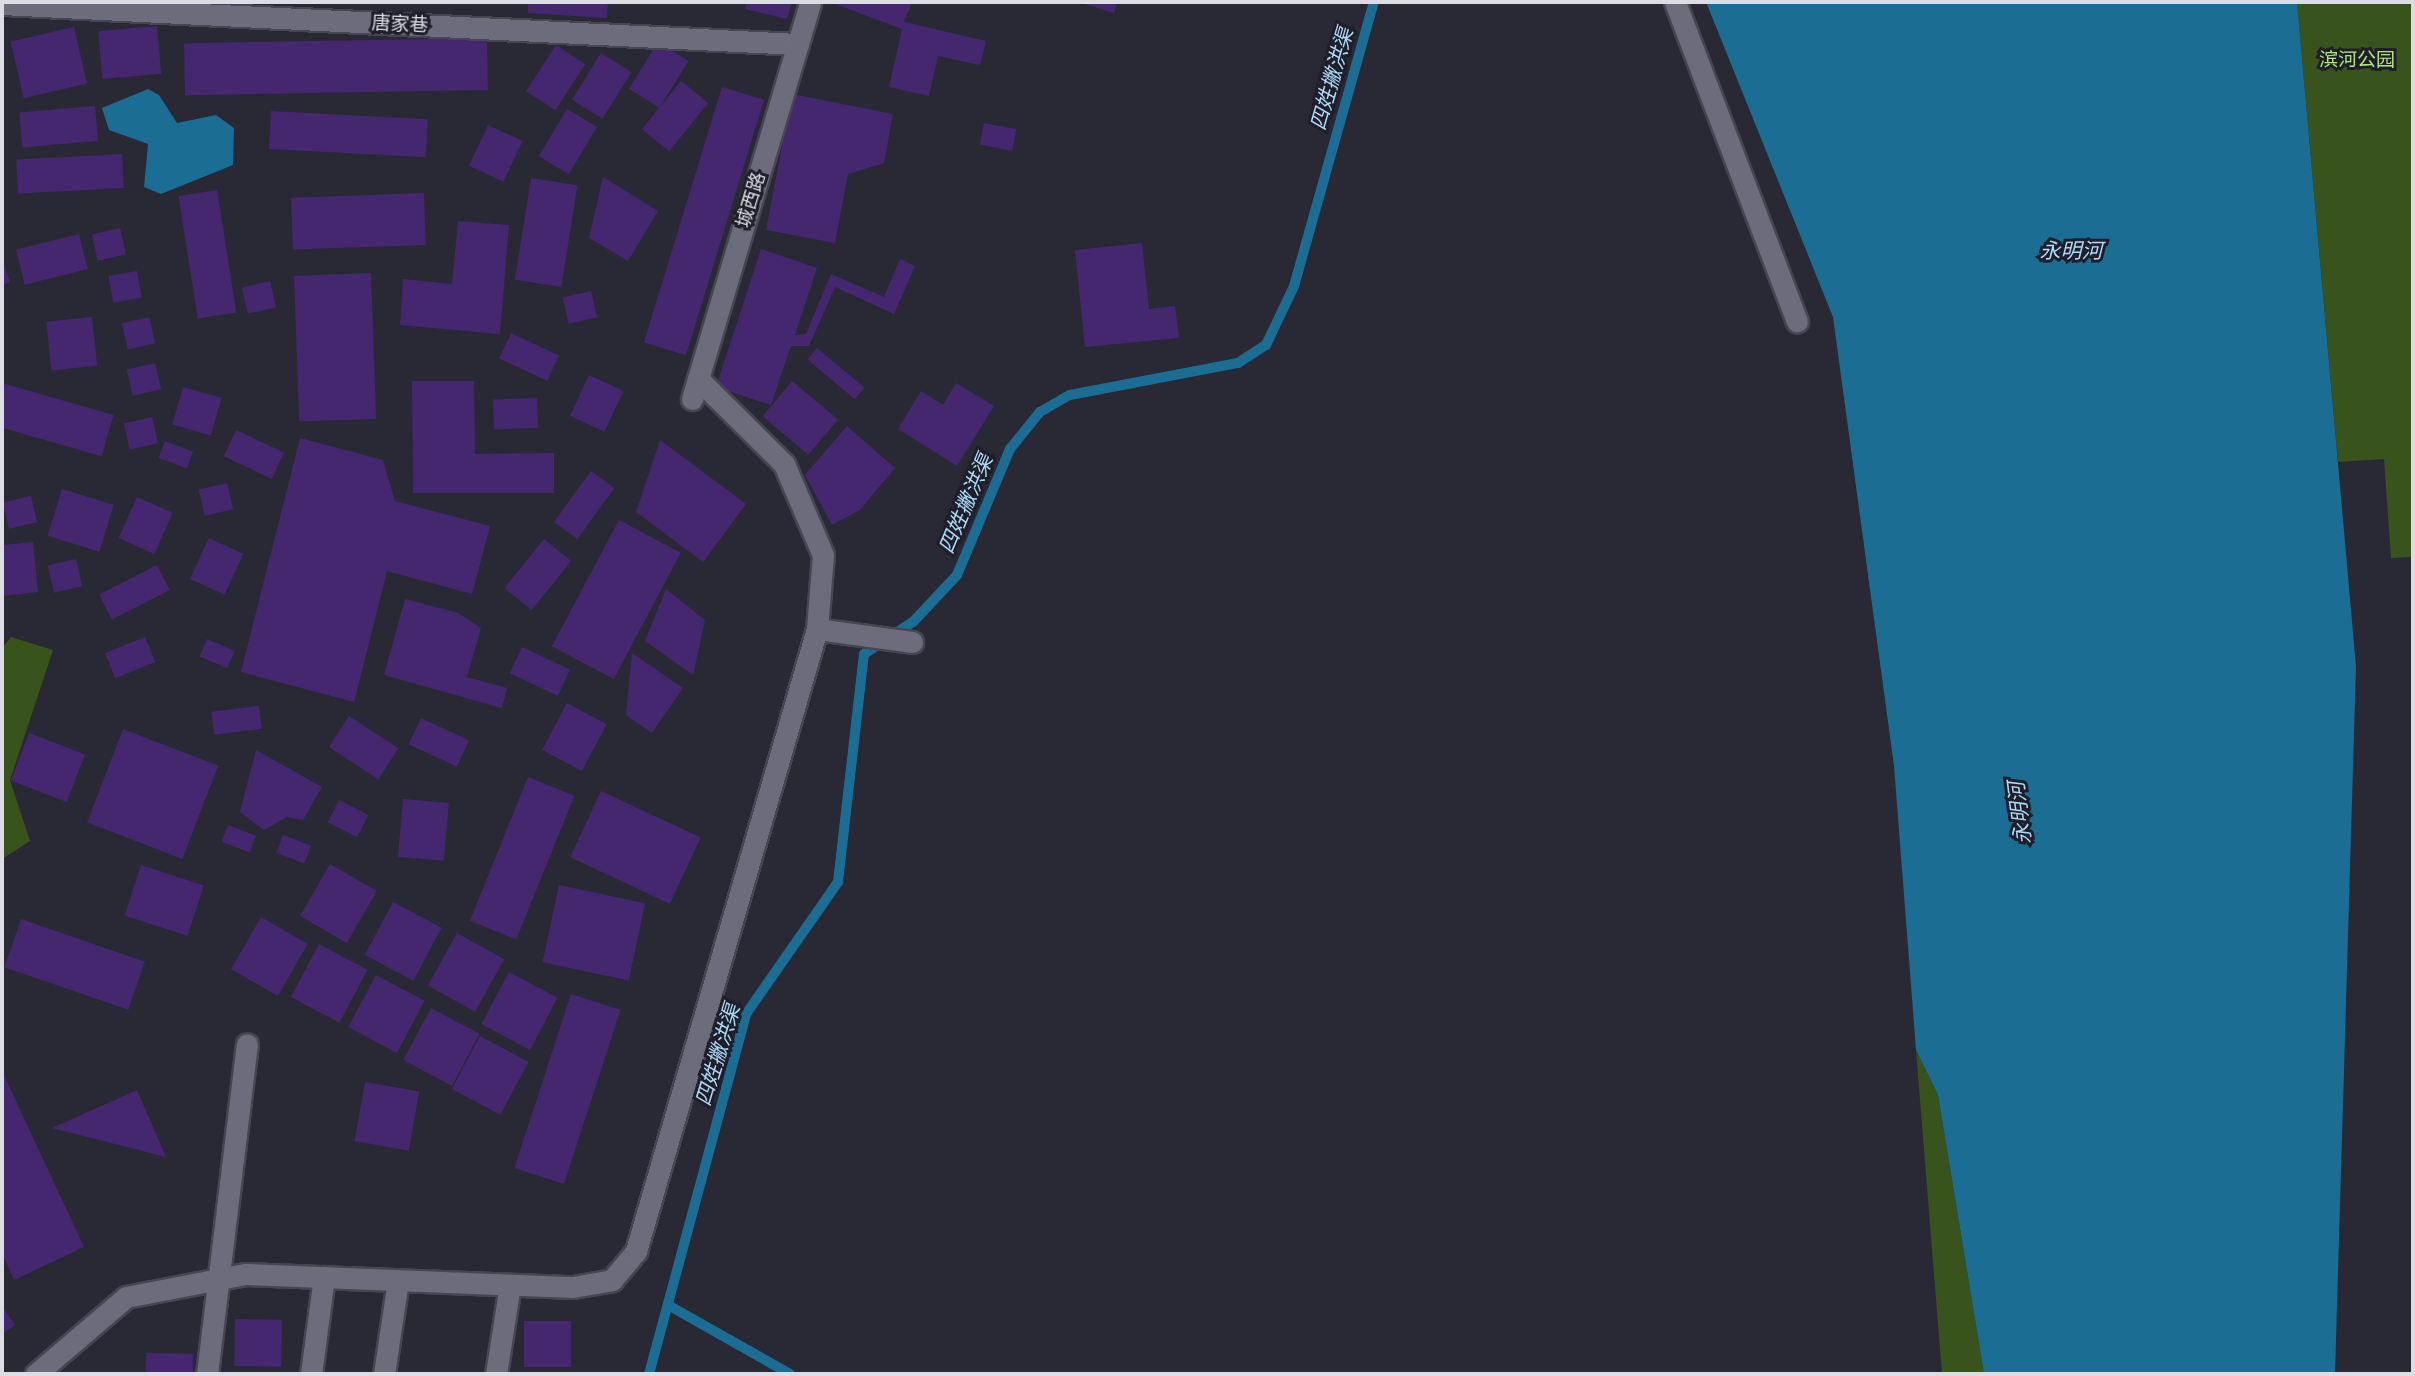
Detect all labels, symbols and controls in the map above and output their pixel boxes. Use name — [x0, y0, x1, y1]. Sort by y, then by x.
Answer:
street label: 唐家巷 — [371, 11, 429, 37]
water label: 四姓撇洪渠 — [1305, 25, 1359, 133]
park label: 滨河公园 — [2319, 49, 2395, 71]
street label: 城西路 — [732, 169, 770, 231]
water label: 永明河 — [2040, 238, 2102, 264]
water label: 四姓撇洪渠 — [934, 451, 998, 557]
water label: 永明河 — [2004, 780, 2036, 846]
water label: 四姓撇洪渠 — [691, 1001, 745, 1109]

